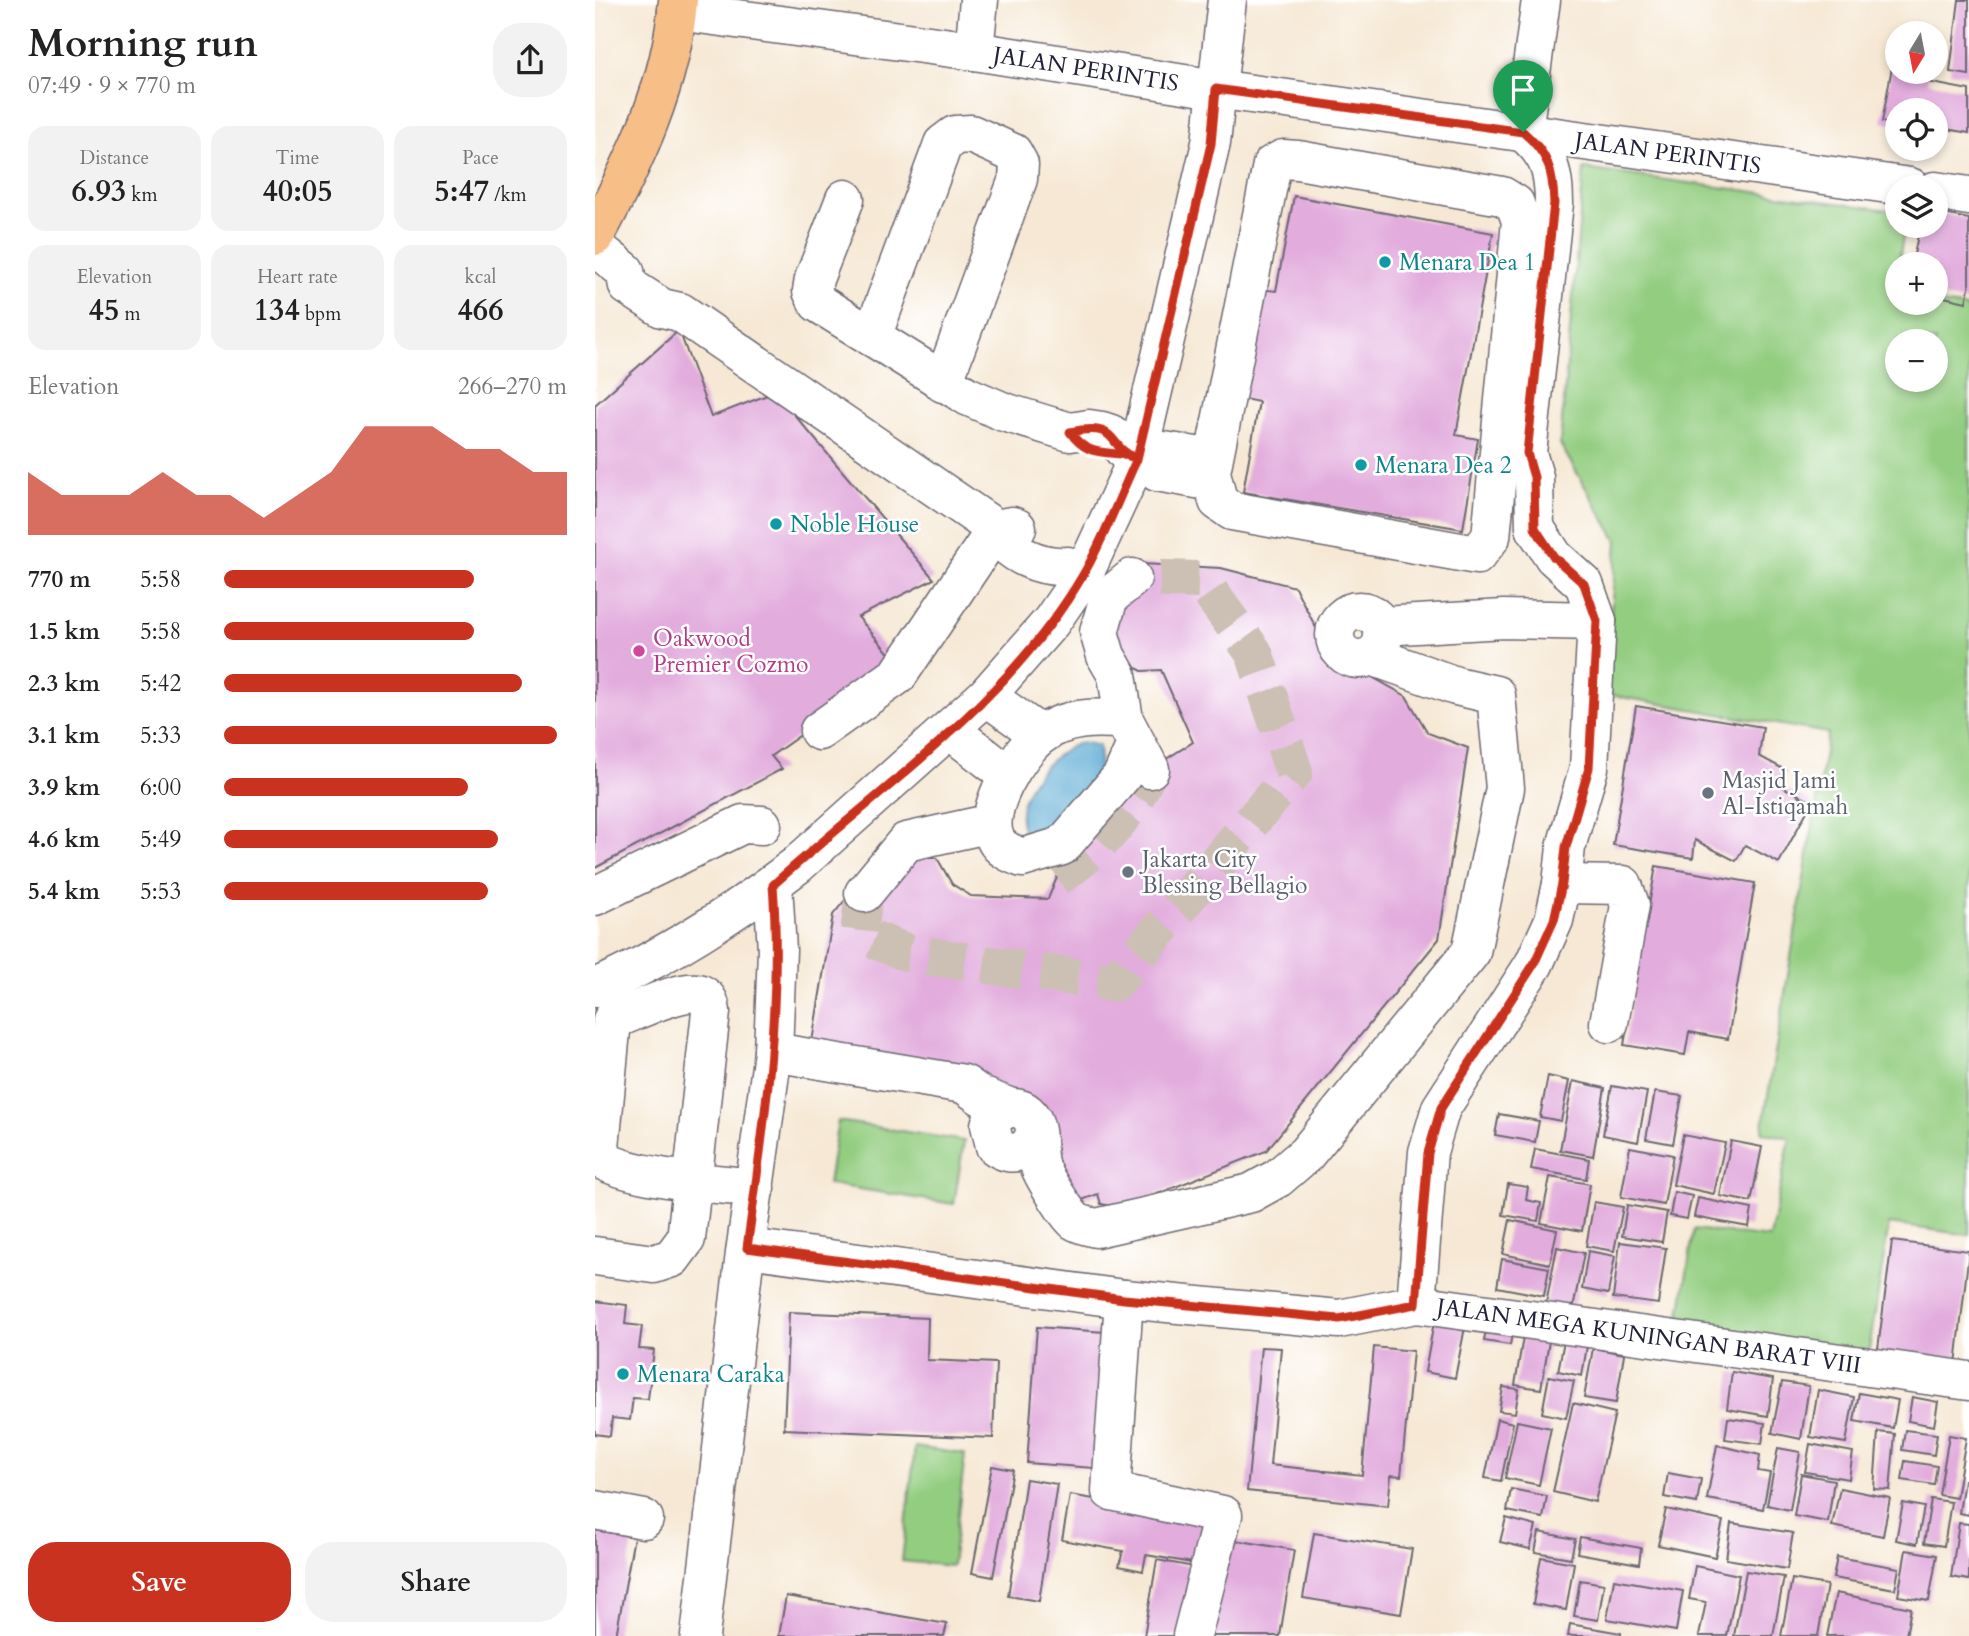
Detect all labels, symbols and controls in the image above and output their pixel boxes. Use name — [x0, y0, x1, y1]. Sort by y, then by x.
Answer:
text: Morning run — [28, 18, 258, 70]
north arrow — [1885, 21, 1948, 84]
map controls — [1885, 21, 1948, 392]
button: share — [493, 23, 567, 97]
street label: JALAN PERINTIS — [988, 39, 1181, 99]
pin — [1493, 60, 1553, 132]
text: 07:49 · 9 × 770 m — [28, 70, 196, 101]
icon: arrive — [1504, 71, 1542, 109]
button: locate — [1885, 98, 1948, 161]
street label: JALAN PERINTIS — [1570, 124, 1763, 181]
text: Distance — [80, 145, 149, 171]
text: Time — [276, 145, 319, 171]
text: Pace — [462, 145, 499, 171]
text: 6.93 — [71, 171, 126, 212]
text: 40:05 — [262, 171, 333, 212]
text: 5:47 — [434, 171, 489, 212]
button: layers — [1885, 175, 1948, 238]
text: km — [126, 182, 158, 208]
text: /km — [489, 182, 527, 208]
place label: Menara Dea 1 — [1399, 247, 1536, 278]
button: + — [1885, 252, 1948, 315]
marker: Menara Dea 1 — [1377, 254, 1393, 270]
text: Elevation — [77, 264, 152, 290]
text: Heart rate — [257, 264, 338, 290]
text: kcal — [465, 264, 496, 290]
text: 45 — [89, 290, 119, 331]
text: 134 — [254, 290, 300, 331]
text: 466 — [457, 290, 504, 331]
text: m — [119, 301, 140, 327]
text: bpm — [300, 301, 341, 327]
button: − — [1885, 329, 1948, 392]
text: Elevation — [28, 371, 119, 402]
text: 266–270 m — [458, 371, 567, 402]
place label: Menara Dea 2 — [1375, 450, 1512, 481]
marker: Menara Dea 2 — [1353, 457, 1369, 473]
place label: Noble House — [790, 509, 919, 540]
marker: Noble House — [768, 516, 784, 532]
text: 770 m — [28, 564, 91, 595]
text: 5:58 — [140, 564, 181, 595]
text: 1.5 km — [28, 616, 100, 647]
text: 5:58 — [140, 616, 181, 647]
place label: Oakwood Premier Cozmo — [653, 623, 809, 680]
marker: Oakwood Premier Cozmo — [631, 643, 647, 659]
text: 2.3 km — [28, 668, 100, 699]
text: 5:42 — [140, 668, 181, 699]
text: 3.1 km — [28, 720, 100, 751]
text: 5:33 — [140, 720, 181, 751]
place label: Masjid Jami Al-Istiqamah — [1722, 765, 1848, 822]
text: 3.9 km — [28, 772, 100, 803]
text: 6:00 — [140, 772, 181, 803]
marker: Masjid Jami Al-Istiqamah — [1700, 785, 1716, 801]
text: 4.6 km — [28, 824, 100, 855]
text: 5:49 — [140, 824, 181, 855]
place label: Jakarta City Blessing Bellagio — [1139, 844, 1307, 901]
marker: Jakarta City Blessing Bellagio — [1120, 864, 1136, 880]
text: 5.4 km — [28, 876, 100, 907]
text: 5:53 — [140, 876, 181, 907]
street label: JALAN MEGA KUNINGAN BARAT VIII — [1432, 1290, 1863, 1381]
place label: Menara Caraka — [637, 1359, 785, 1390]
marker: Menara Caraka — [615, 1366, 631, 1382]
button: Save — [28, 1542, 291, 1622]
button: Share — [305, 1542, 567, 1622]

